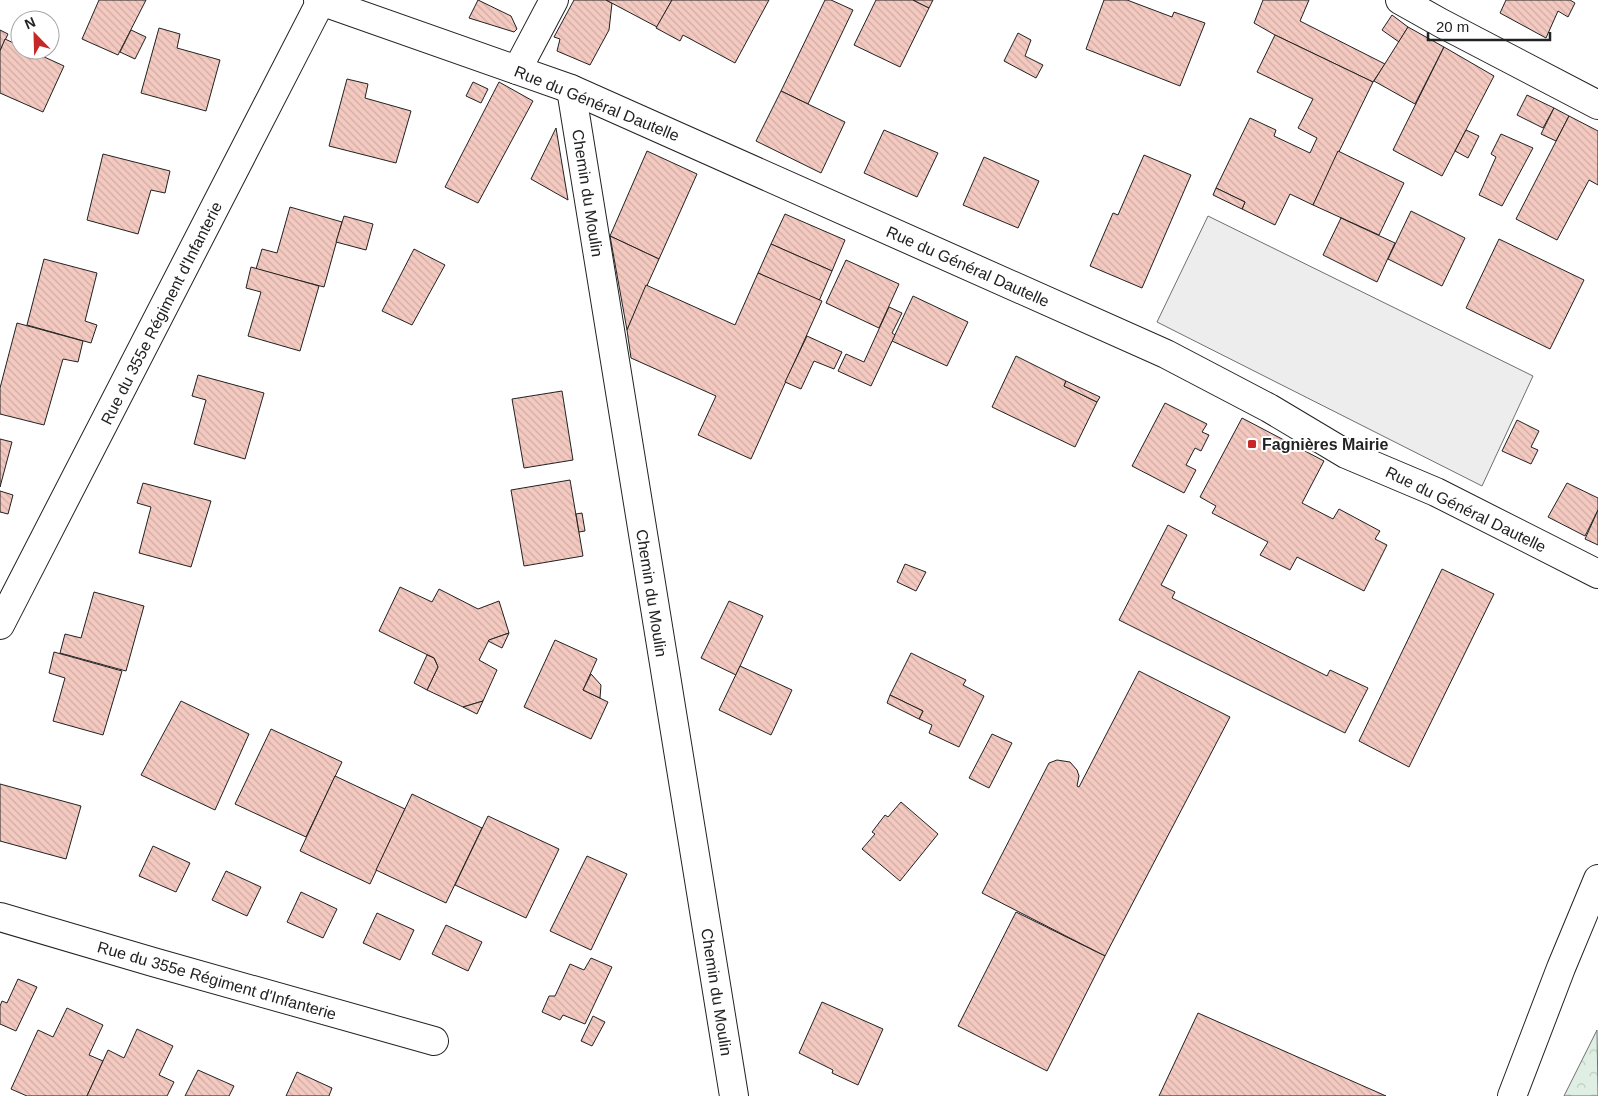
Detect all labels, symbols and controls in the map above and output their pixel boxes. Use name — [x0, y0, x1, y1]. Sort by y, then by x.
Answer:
north arrow — [10, 10, 60, 60]
scale bar — [1428, 10, 1550, 42]
text: N — [22, 14, 38, 32]
text: 20 m — [1436, 18, 1469, 35]
street label: Rue du Général Dautelle — [512, 63, 682, 144]
street label: Chemin du Moulin — [569, 128, 606, 258]
street label: Rue du 355e Régiment d'Infanterie — [98, 199, 225, 427]
street label: Rue du Général Dautelle — [884, 223, 1052, 310]
place label: Fagnières Mairie — [1262, 436, 1388, 453]
marker: Fagnières Mairie — [1246, 438, 1258, 450]
street label: Rue du Général Dautelle — [1383, 463, 1549, 556]
street label: Chemin du Moulin — [633, 528, 670, 658]
street label: Chemin du Moulin — [698, 927, 735, 1057]
street label: Rue du 355e Régiment d'Infanterie — [95, 938, 338, 1023]

